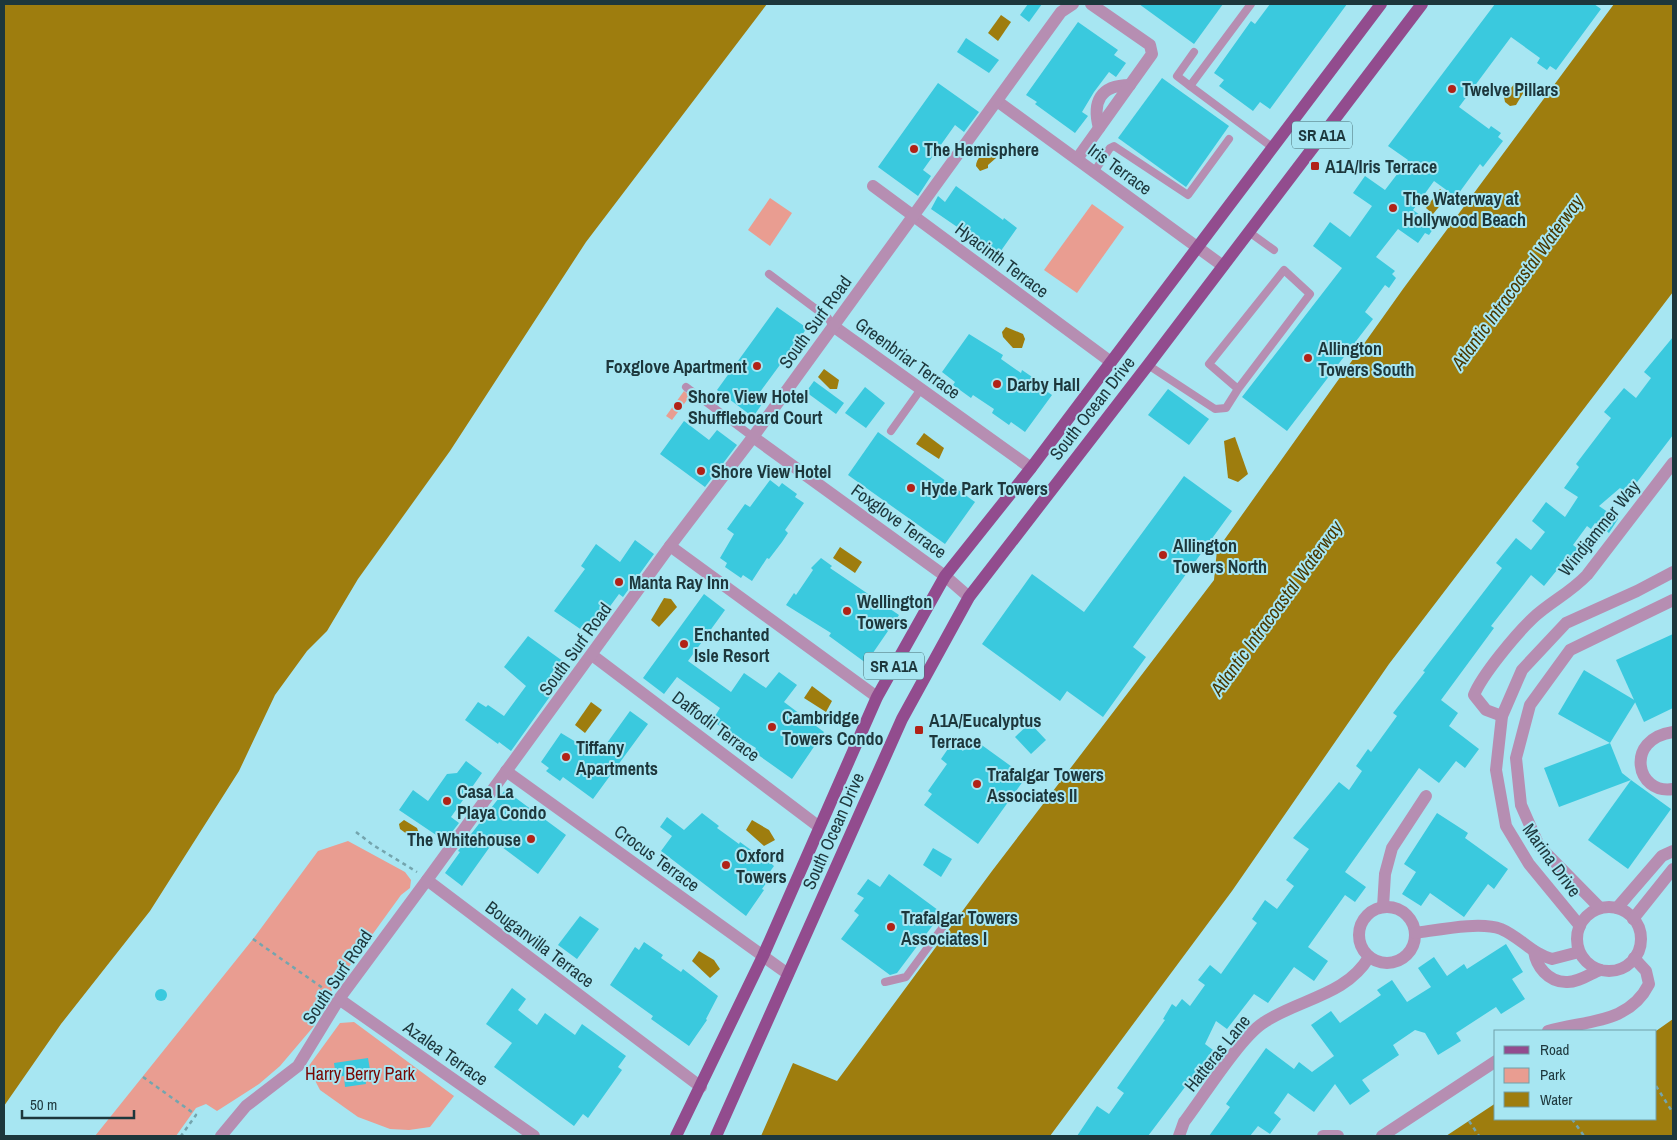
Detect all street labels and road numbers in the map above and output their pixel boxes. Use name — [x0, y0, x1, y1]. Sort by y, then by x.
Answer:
road number: SR A1A — [1292, 122, 1352, 148]
street label: Iris Terrace — [1083, 137, 1157, 201]
street label: Hyacinth Terrace — [950, 217, 1054, 303]
street label: South Surf Road — [773, 271, 857, 373]
street label: Greenbriar Terrace — [850, 311, 966, 405]
street label: South Ocean Drive — [1044, 351, 1140, 465]
street label: Windjammer Way — [1553, 474, 1646, 581]
street label: Foxglove Terrace — [846, 478, 952, 564]
street label: South Surf Road — [533, 598, 617, 700]
road number: SR A1A — [864, 652, 924, 679]
street label: Daffodil Terrace — [667, 685, 765, 767]
street label: South Ocean Drive — [796, 769, 870, 893]
street label: Marina Drive — [1517, 818, 1587, 902]
street label: Crocus Terrace — [609, 819, 705, 897]
street label: Bouganvilla Terrace — [480, 895, 600, 993]
street label: South Surf Road — [296, 925, 378, 1029]
street label: Hatteras Lane — [1178, 1009, 1256, 1097]
street label: Azalea Terrace — [398, 1014, 493, 1091]

